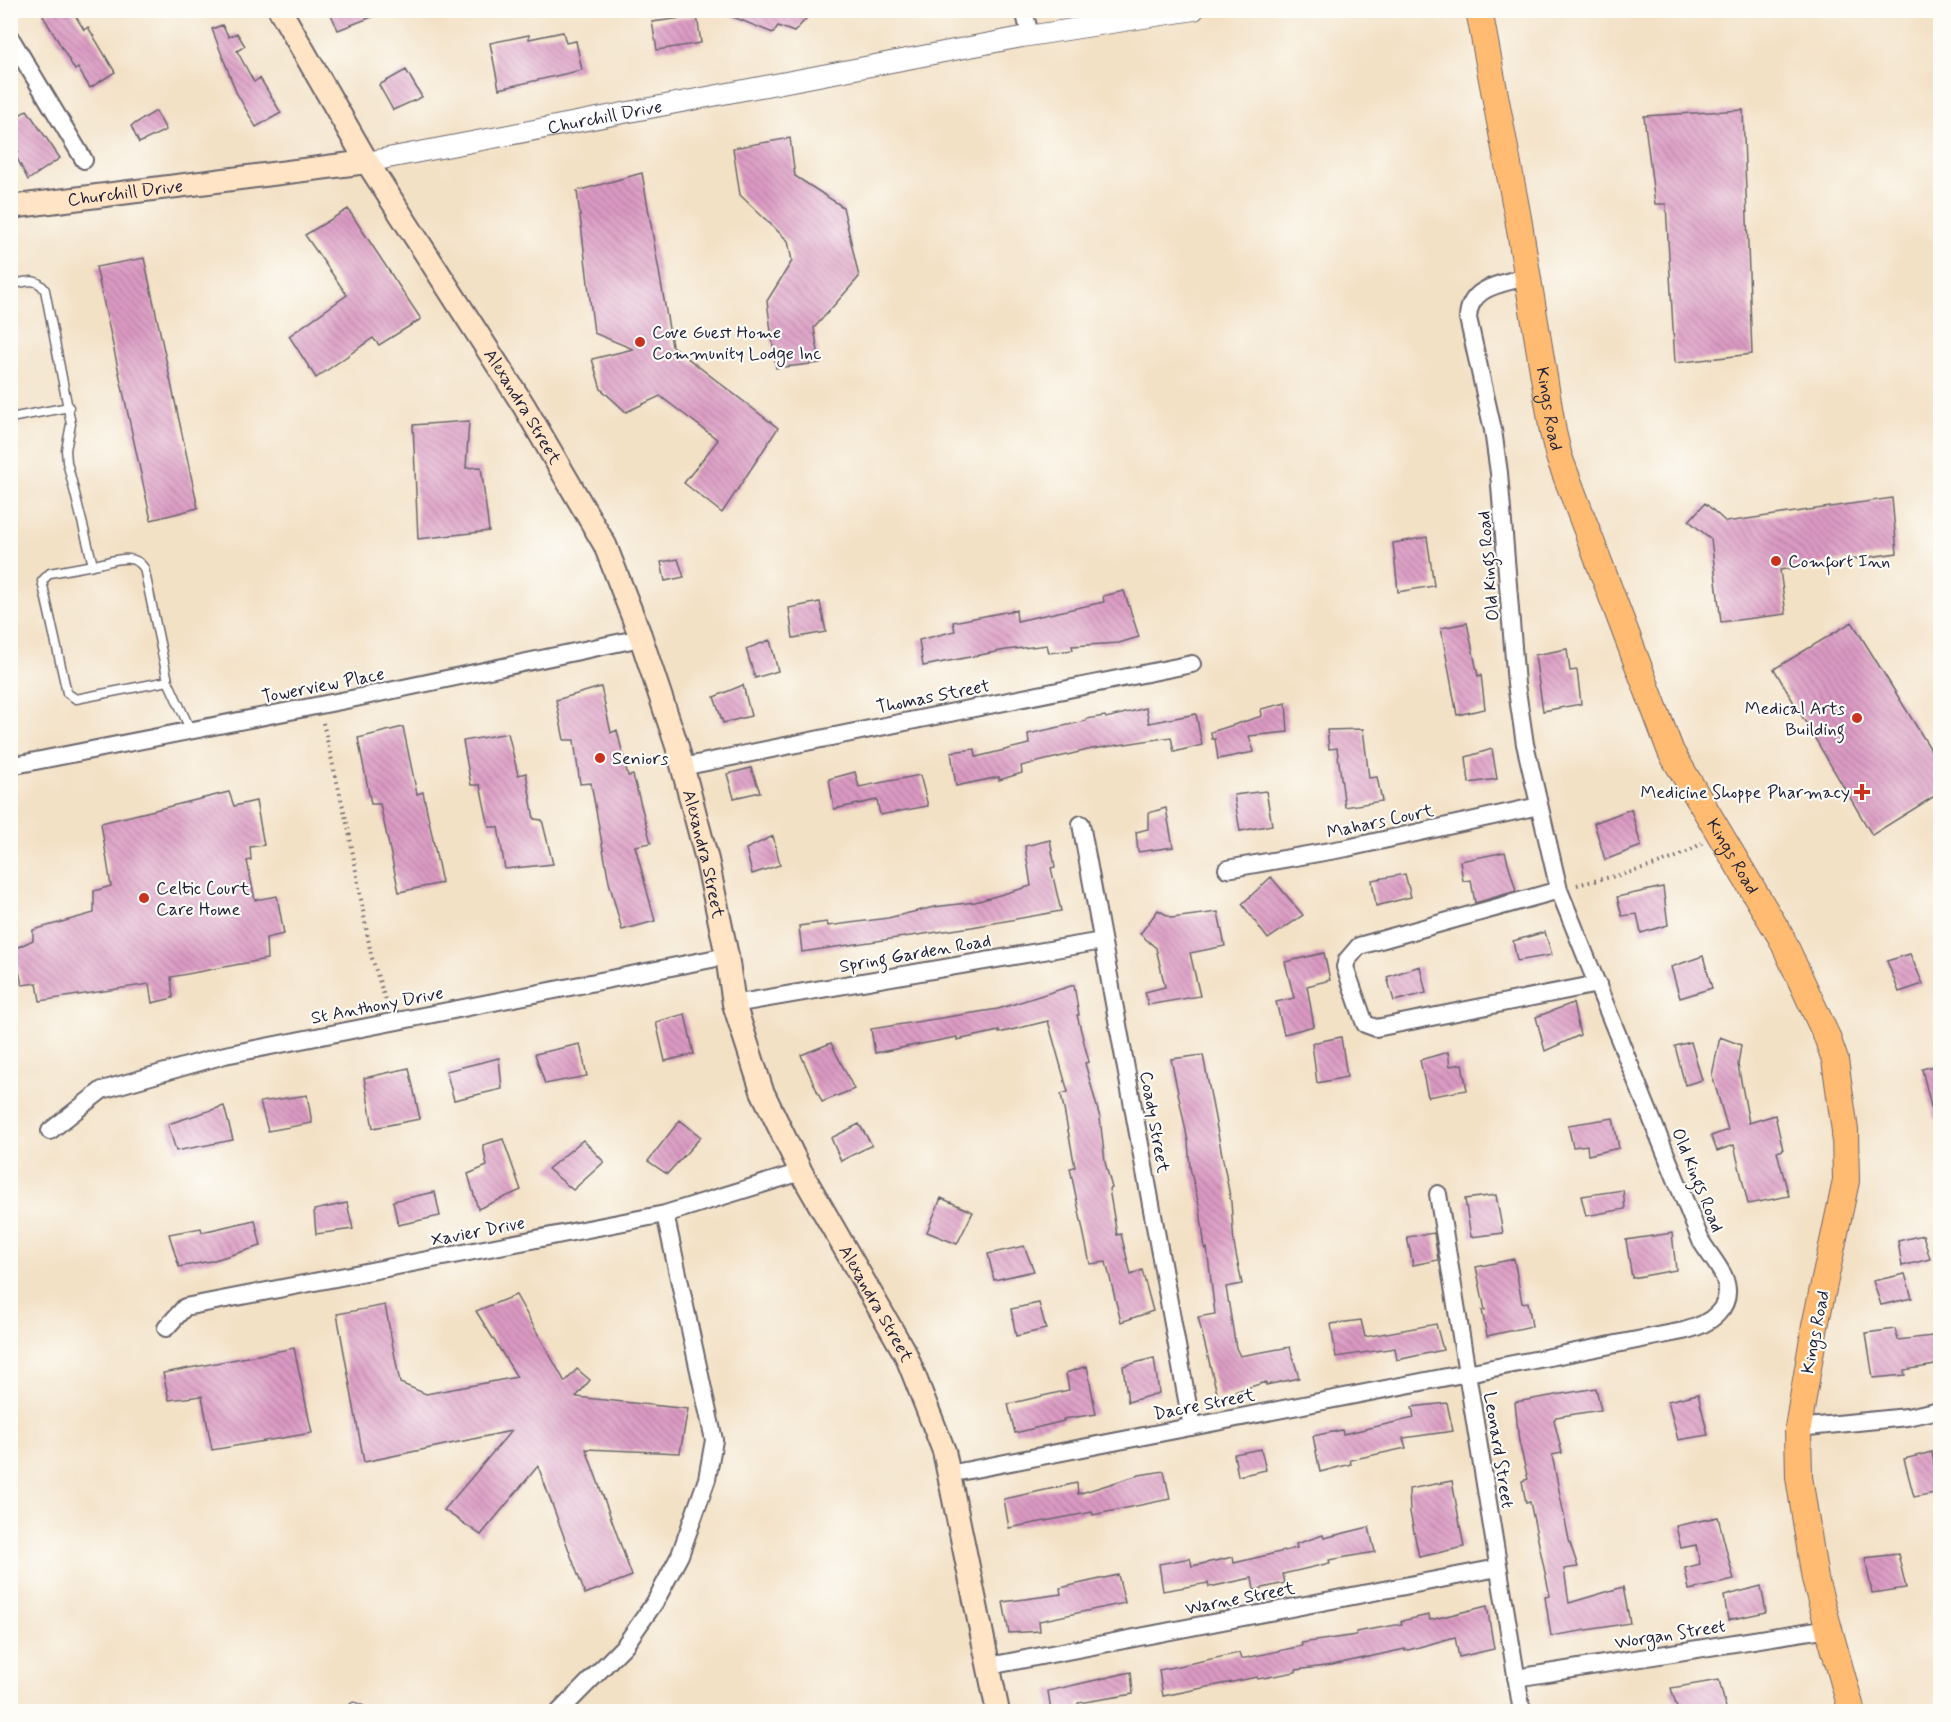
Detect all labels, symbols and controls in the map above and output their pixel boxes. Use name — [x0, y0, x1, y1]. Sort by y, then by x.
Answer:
street label: Churchill Drive — [546, 95, 664, 140]
street label: Churchill Drive — [66, 174, 184, 213]
place label: Cove Guest Home Community Lodge Inc — [652, 321, 821, 367]
marker: Cove Guest Home Community Lodge Inc — [633, 335, 647, 349]
street label: Alexandra Street — [477, 345, 567, 469]
street label: Kings Road — [1530, 365, 1568, 453]
street label: Old Kings Road — [1472, 510, 1508, 622]
place label: Comfort Inn — [1788, 550, 1890, 576]
marker: Comfort Inn — [1769, 554, 1783, 568]
street label: Towerview Place — [260, 662, 387, 710]
street label: Thomas Street — [874, 674, 992, 720]
place label: Medical Arts Building — [1745, 697, 1845, 744]
marker: Medical Arts Building — [1850, 711, 1864, 725]
place label: Seniors — [612, 747, 669, 771]
marker: Seniors — [593, 751, 607, 765]
place label: Medicine Shoppe Pharmacy — [1640, 781, 1850, 805]
marker: Medicine Shoppe Pharmacy — [1855, 785, 1869, 799]
street label: Alexandra Street — [676, 787, 730, 921]
street label: Mahars Court — [1325, 799, 1436, 845]
street label: Kings Road — [1700, 814, 1764, 899]
place label: Celtic Court Care Home — [156, 877, 250, 922]
marker: Celtic Court Care Home — [137, 891, 151, 905]
street label: Spring Garden Road — [837, 929, 993, 981]
street label: St Anthony Drive — [309, 981, 446, 1031]
street label: Coady Street — [1133, 1069, 1175, 1175]
street label: Old Kings Road — [1663, 1125, 1729, 1237]
street label: Xavier Drive — [429, 1211, 527, 1253]
street label: Alexandra Street — [832, 1241, 919, 1366]
street label: Kings Road — [1796, 1288, 1837, 1376]
street label: Dacre Street — [1151, 1383, 1257, 1427]
street label: Leonard Street — [1477, 1390, 1519, 1510]
street label: Warne Street — [1183, 1577, 1297, 1621]
street label: Worgan Street — [1613, 1614, 1728, 1657]

